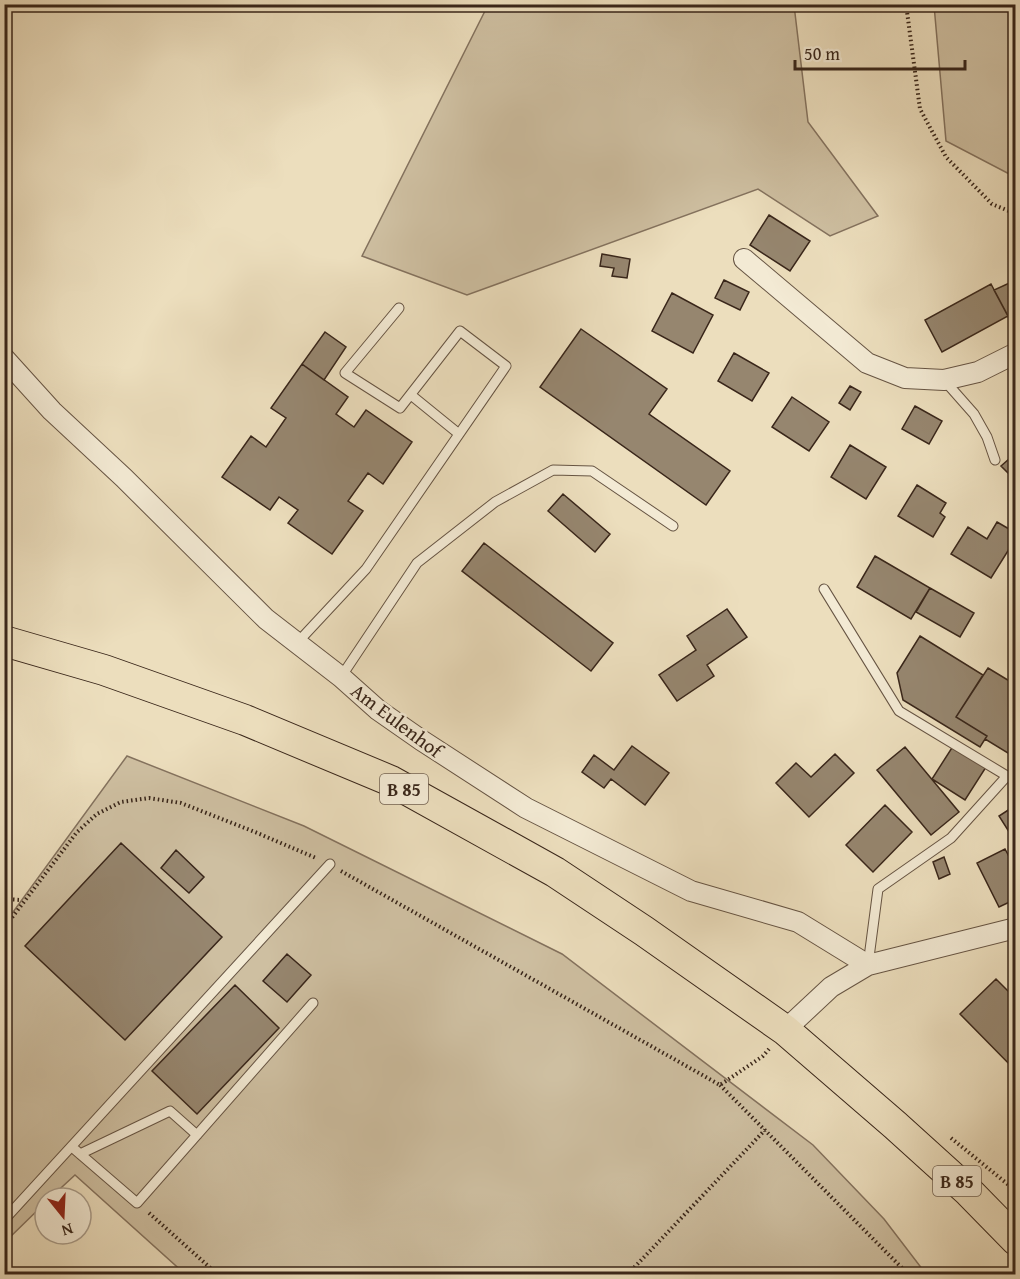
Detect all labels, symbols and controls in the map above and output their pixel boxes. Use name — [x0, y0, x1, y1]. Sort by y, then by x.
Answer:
scale bar — [795, 33, 964, 71]
text: 50 m — [804, 40, 840, 67]
street label: Am Eulenhof — [345, 676, 451, 766]
road number: B 85 — [380, 774, 428, 804]
road number: B 85 — [933, 1166, 981, 1196]
north arrow — [33, 1186, 93, 1246]
text: N — [59, 1217, 76, 1243]

